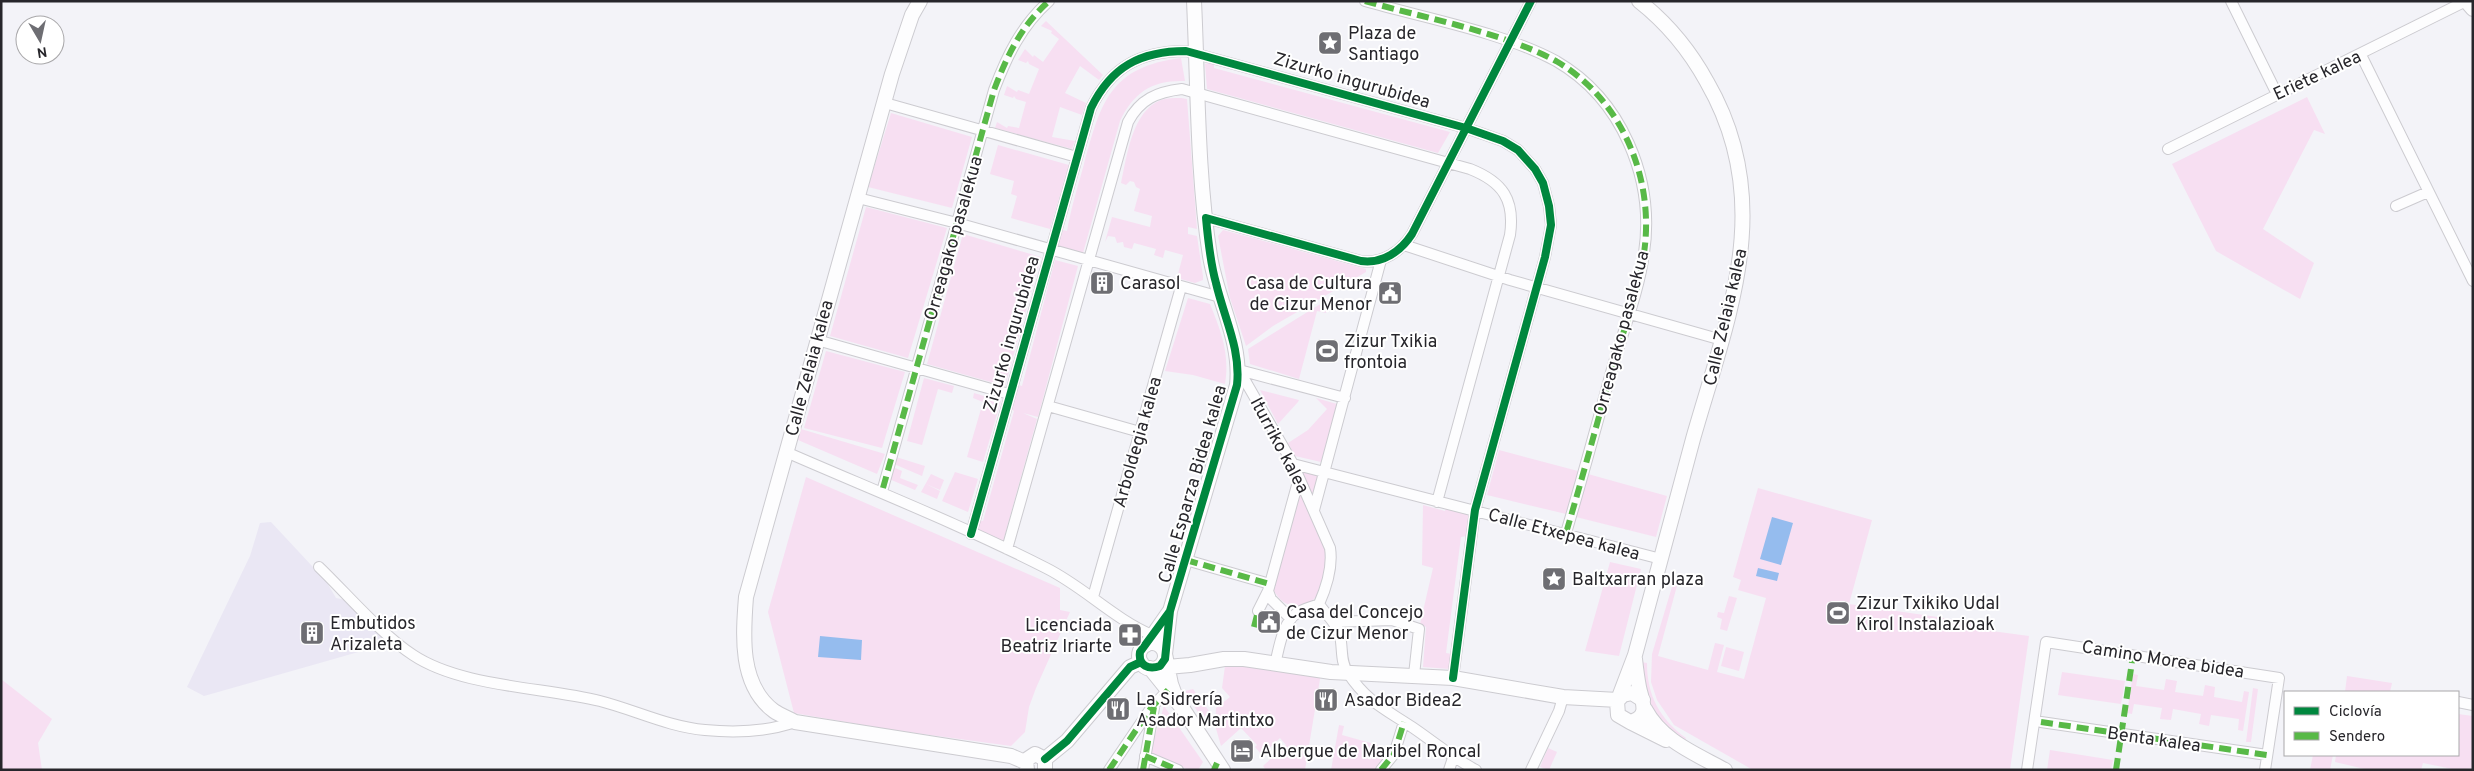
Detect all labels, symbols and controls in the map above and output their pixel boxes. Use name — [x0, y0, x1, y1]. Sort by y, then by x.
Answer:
north arrow — [15, 15, 65, 65]
place label: Plaza de Santiago — [1348, 23, 1419, 67]
place icon: Plaza de Santiago — [1317, 30, 1343, 56]
text: N — [35, 42, 48, 61]
street label: Eriete kalea — [2270, 46, 2365, 107]
street label: Zizurko ingurubidea — [1271, 48, 1433, 115]
street label: Orreagako pasalekua — [920, 153, 989, 323]
street label: Calle Zelaia kalea — [1699, 246, 1753, 388]
street label: Orreagako pasalekua — [1589, 248, 1656, 419]
street label: Zizurko ingurubidea — [979, 253, 1046, 415]
building icon: Carasol — [1089, 270, 1115, 296]
place label: Carasol — [1120, 273, 1180, 296]
place label: Casa de Cultura de Cizur Menor — [1246, 273, 1372, 317]
public building icon: Casa de Cultura de Cizur Menor — [1377, 280, 1403, 306]
street label: Calle Zelaia kalea — [781, 298, 840, 439]
place label: Zizur Txikia frontoia — [1344, 331, 1437, 375]
sports icon: Zizur Txikia frontoia — [1314, 338, 1340, 364]
street label: Arboldegia kalea — [1109, 374, 1168, 511]
street label: Calle Esparza Bidea kalea — [1154, 383, 1233, 586]
street label: Iturriko kalea — [1244, 394, 1314, 498]
street label: Calle Etxepea kalea — [1485, 504, 1642, 567]
place icon: Baltxarran plaza — [1541, 566, 1567, 592]
place label: Baltxarran plaza — [1572, 569, 1704, 592]
place label: Zizur Txikiko Udal Kirol Instalazioak — [1856, 593, 2000, 637]
sports icon: Zizur Txikiko Udal Kirol Instalazioak — [1825, 600, 1851, 626]
place label: Casa del Concejo de Cizur Menor — [1286, 602, 1423, 646]
public building icon: Casa del Concejo de Cizur Menor — [1256, 609, 1282, 635]
place label: Embutidos Arizaleta — [330, 613, 416, 657]
place label: Licenciada Beatriz Iriarte — [1001, 615, 1112, 659]
building icon: Embutidos Arizaleta — [299, 620, 325, 646]
pharmacy icon: Licenciada Beatriz Iriarte — [1117, 622, 1143, 648]
street label: Camino Morea bidea — [2080, 636, 2246, 685]
restaurant icon: Asador Bidea2 — [1313, 687, 1339, 713]
place label: La Sidrería Asador Martintxo — [1136, 689, 1274, 733]
place label: Asador Bidea2 — [1344, 690, 1462, 713]
legend — [2284, 691, 2459, 756]
restaurant icon: La Sidrería Asador Martintxo — [1105, 696, 1131, 722]
text: Ciclovía — [2329, 703, 2382, 722]
street label: Benta kalea — [2105, 723, 2202, 758]
text: Sendero — [2329, 728, 2385, 747]
hotel icon: Albergue de Maribel Roncal — [1229, 738, 1255, 764]
place label: Albergue de Maribel Roncal — [1260, 741, 1481, 764]

